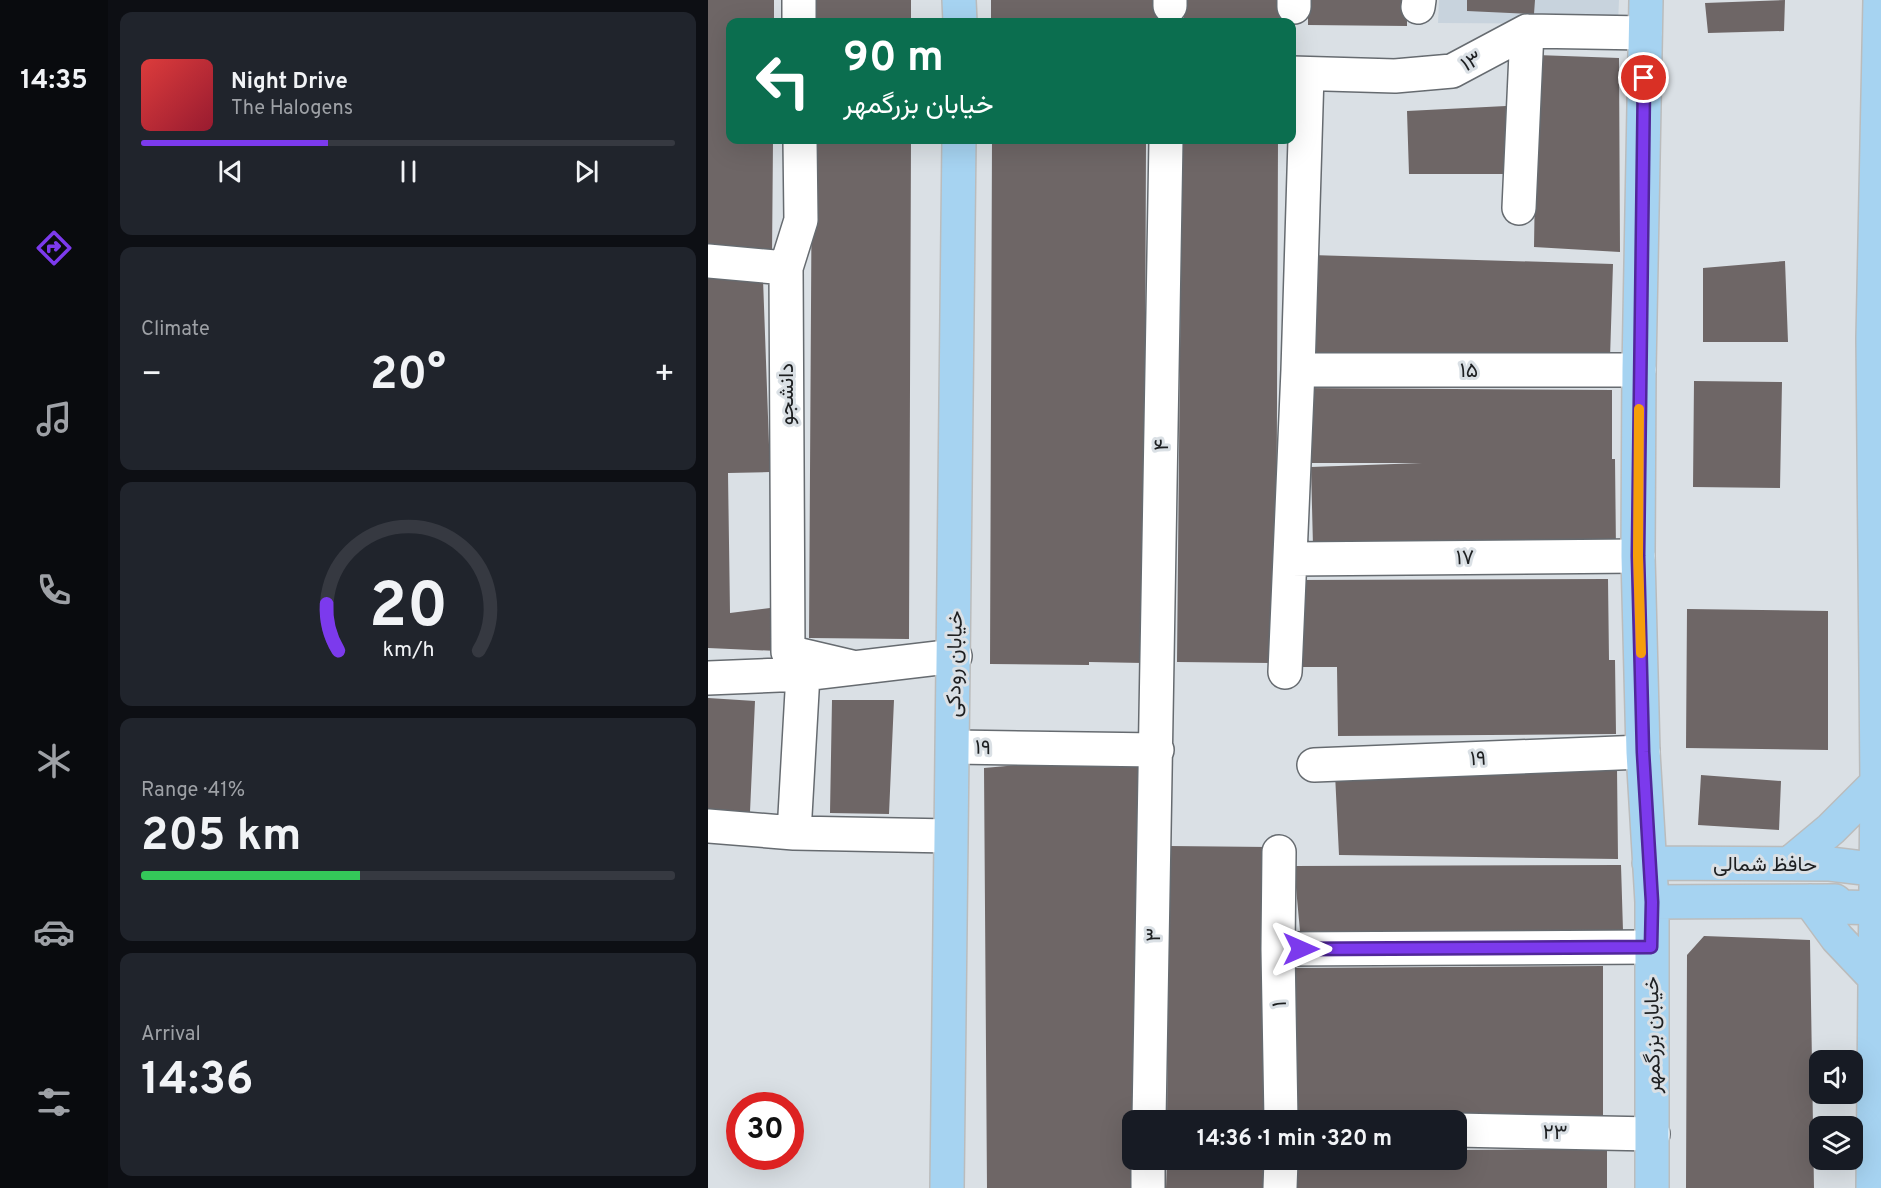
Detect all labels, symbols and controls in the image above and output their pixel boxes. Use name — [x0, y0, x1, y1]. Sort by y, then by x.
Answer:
text: 90 m — [843, 33, 944, 86]
icon: left — [744, 42, 822, 120]
street label: ۱۳ — [1456, 46, 1487, 79]
pin — [1618, 52, 1669, 103]
icon: arrive — [1627, 61, 1660, 94]
text: 14:35 — [20, 64, 88, 98]
text: Night Drive — [231, 69, 348, 96]
text: خیابان بزرگمهر — [843, 89, 994, 123]
text: The Halogens — [231, 96, 353, 122]
icon: previous — [214, 155, 247, 188]
icon: pause — [392, 155, 425, 188]
icon: next — [570, 155, 603, 188]
icon: directions — [33, 227, 75, 269]
text: Climate — [141, 317, 210, 343]
text: 20° — [370, 348, 446, 405]
text: − — [141, 355, 162, 397]
text: + — [654, 355, 675, 397]
street label: ۱۵ — [1460, 358, 1478, 385]
street label: دانشجو — [774, 363, 801, 425]
icon: music — [33, 398, 75, 440]
street label: ۴ — [1149, 439, 1176, 451]
street label: ۱۷ — [1456, 545, 1474, 572]
icon: phone — [33, 569, 75, 611]
text: 20 — [368, 570, 448, 649]
street label: خیابان رودکی — [941, 610, 970, 718]
text: km/h — [382, 637, 434, 664]
street label: ۱۹ — [975, 735, 991, 762]
icon: climate — [33, 740, 75, 782]
street label: ۱۹ — [1469, 746, 1487, 773]
text: Range · 41% — [141, 778, 245, 804]
text: 205 km — [141, 809, 302, 866]
street label: حافظ شمالی — [1713, 852, 1817, 879]
icon: car — [33, 911, 75, 953]
position arrow — [1269, 917, 1333, 981]
street label: ۳ — [1141, 928, 1168, 942]
street label: خیابان بزرگمهر — [1639, 976, 1668, 1095]
street label: ۱ — [1267, 1001, 1294, 1007]
text: Arrival — [141, 1022, 201, 1048]
map controls — [1809, 1050, 1863, 1170]
button: sound — [1809, 1050, 1863, 1104]
text: 14:36 — [141, 1053, 254, 1110]
icon: filters — [33, 1081, 75, 1123]
speed limit sign: 30 — [726, 1092, 804, 1170]
button: layers — [1809, 1116, 1863, 1170]
street label: ۲۳ — [1542, 1120, 1568, 1147]
text: 14:36 · 1 min · 320 m — [1197, 1126, 1392, 1153]

